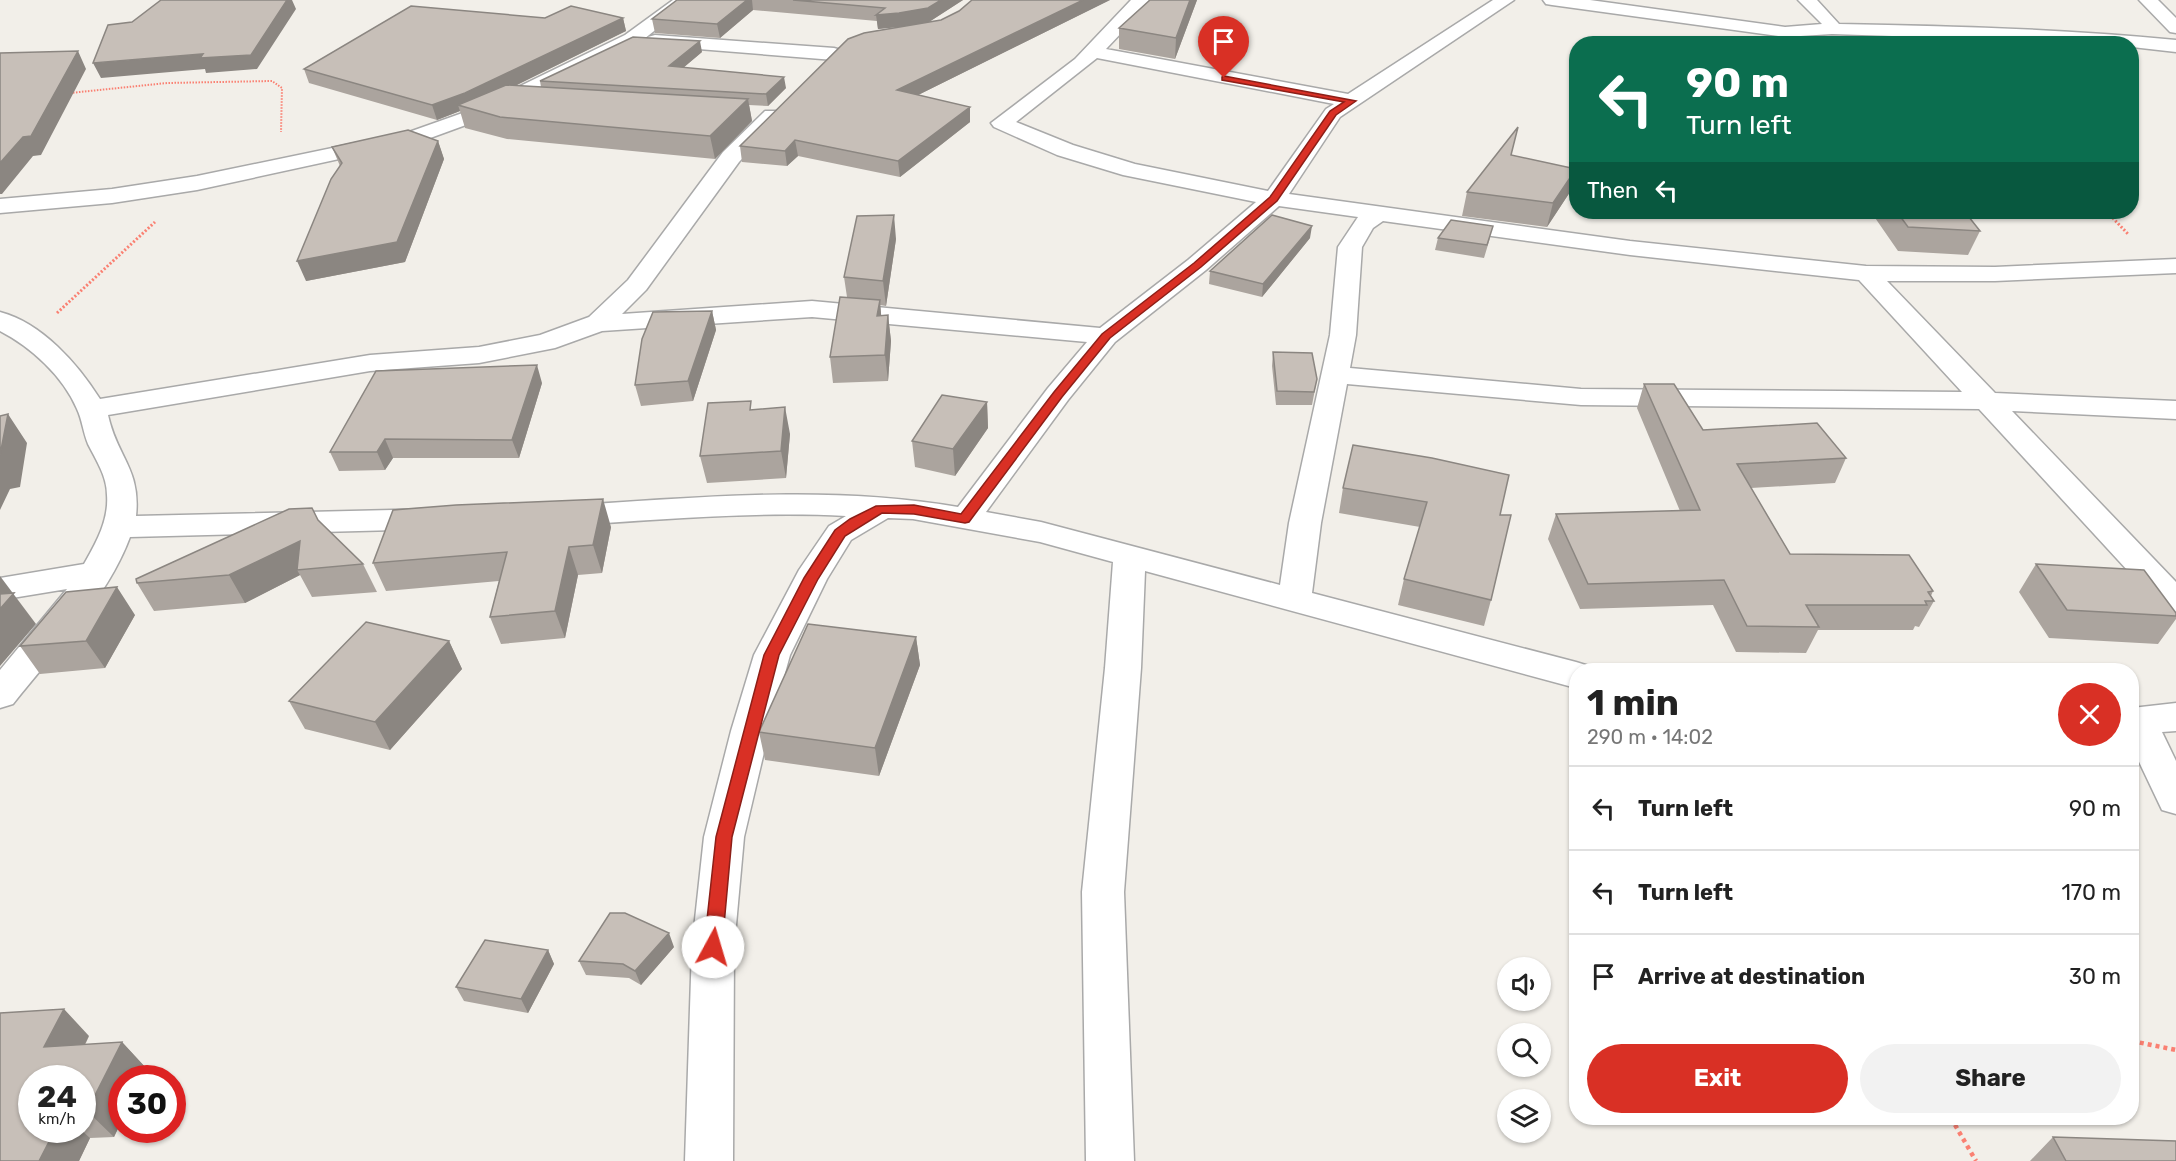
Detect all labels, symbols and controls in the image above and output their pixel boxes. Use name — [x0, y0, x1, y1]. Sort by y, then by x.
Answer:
pin — [1198, 16, 1249, 78]
icon: arrive — [1207, 25, 1240, 58]
text: 90 m — [1686, 58, 1789, 108]
icon: left — [1587, 60, 1665, 138]
text: Turn left — [1686, 109, 1791, 141]
icon: left — [1650, 174, 1683, 207]
text: Then — [1587, 177, 1638, 204]
text: 1 min — [1587, 681, 1679, 724]
button: close — [2058, 683, 2121, 746]
text: 290 m · 14:02 — [1587, 725, 1713, 749]
icon: left — [1587, 792, 1620, 825]
text: Turn left — [1638, 795, 1733, 822]
text: 90 m — [2069, 795, 2121, 822]
icon: left — [1587, 876, 1620, 909]
text: Turn left — [1638, 879, 1733, 906]
text: 170 m — [2061, 879, 2121, 906]
position arrow — [681, 915, 745, 979]
map controls — [1497, 957, 1551, 1143]
button: sound — [1497, 957, 1551, 1011]
icon: arrive — [1587, 960, 1620, 993]
text: Arrive at destination — [1638, 963, 1865, 990]
text: 30 m — [2069, 963, 2121, 990]
button: search — [1497, 1023, 1551, 1077]
button: Exit — [1587, 1044, 1848, 1113]
button: Share — [1860, 1044, 2121, 1113]
speed limit sign: 30 — [108, 1065, 186, 1143]
text: 24 — [37, 1079, 77, 1115]
button: layers — [1497, 1089, 1551, 1143]
text: km/h — [38, 1110, 76, 1128]

